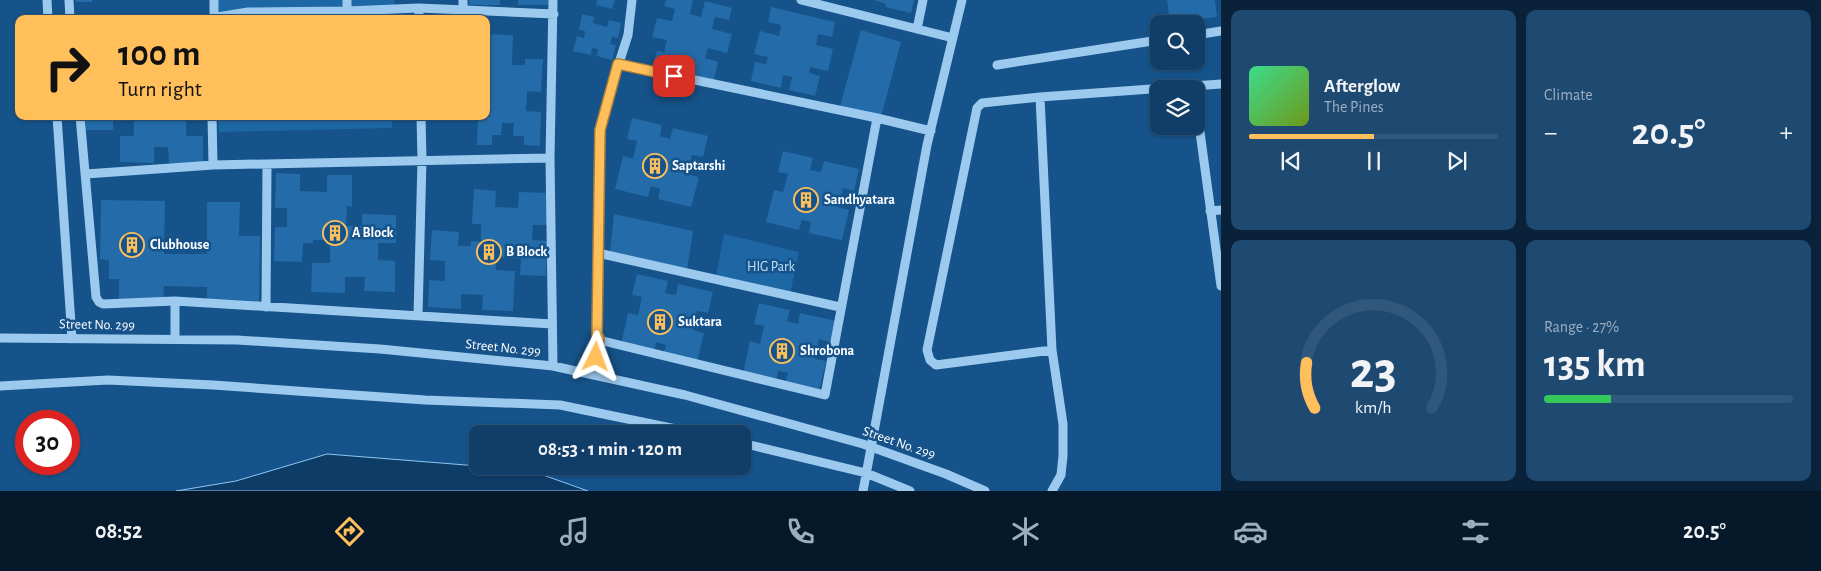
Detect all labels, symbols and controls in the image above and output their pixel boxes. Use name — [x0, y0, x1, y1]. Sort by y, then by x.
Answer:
map controls — [1150, 15, 1205, 135]
button: search — [1150, 15, 1205, 70]
icon: right — [35, 35, 100, 100]
text: 100 m — [118, 37, 201, 72]
pin — [653, 55, 695, 97]
icon: arrive — [660, 62, 688, 90]
text: Afterglow — [1324, 77, 1400, 96]
text: Turn right — [118, 78, 202, 100]
button: layers — [1150, 80, 1205, 135]
text: Climate — [1544, 87, 1593, 103]
text: The Pines — [1324, 99, 1384, 115]
text: 20.5° — [1632, 114, 1705, 152]
text: − — [1544, 119, 1557, 147]
text: + — [1780, 119, 1793, 147]
icon: previous — [1277, 147, 1305, 175]
icon: pause — [1360, 147, 1388, 175]
icon: next — [1443, 147, 1471, 175]
building icon: Saptarshi — [642, 153, 668, 179]
place label: Saptarshi — [672, 159, 725, 173]
building icon: Sandhyatara — [793, 187, 819, 213]
place label: Sandhyatara — [824, 193, 895, 207]
building icon: A Block — [322, 220, 348, 246]
place label: A Block — [352, 226, 394, 240]
building icon: Clubhouse — [119, 232, 145, 258]
place label: Clubhouse — [150, 238, 210, 252]
building icon: B Block — [476, 239, 502, 265]
place label: B Block — [506, 245, 547, 259]
park label: HIG Park — [747, 260, 796, 274]
building icon: Suktara — [647, 309, 673, 335]
place label: Suktara — [678, 315, 722, 329]
street label: Street No. 299 — [59, 317, 135, 333]
text: Range · 27% — [1544, 319, 1619, 335]
position arrow — [569, 330, 621, 382]
street label: Street No. 299 — [465, 337, 541, 359]
building icon: Shrobona — [769, 338, 795, 364]
place label: Shrobona — [800, 344, 855, 358]
text: 23 — [1350, 345, 1397, 397]
text: 135 km — [1544, 346, 1646, 384]
text: km/h — [1355, 399, 1392, 417]
speed limit sign: 30 — [15, 410, 80, 475]
street label: Street No. 299 — [861, 424, 937, 462]
text: 08:53 · 1 min · 120 m — [538, 440, 682, 459]
icon: directions — [332, 514, 367, 549]
icon: music — [557, 514, 592, 549]
icon: phone — [783, 514, 818, 549]
icon: climate — [1008, 514, 1043, 549]
icon: car — [1233, 514, 1268, 549]
icon: filters — [1458, 514, 1493, 549]
text: 08:52 — [95, 520, 142, 542]
text: 20.5° — [1683, 520, 1726, 542]

